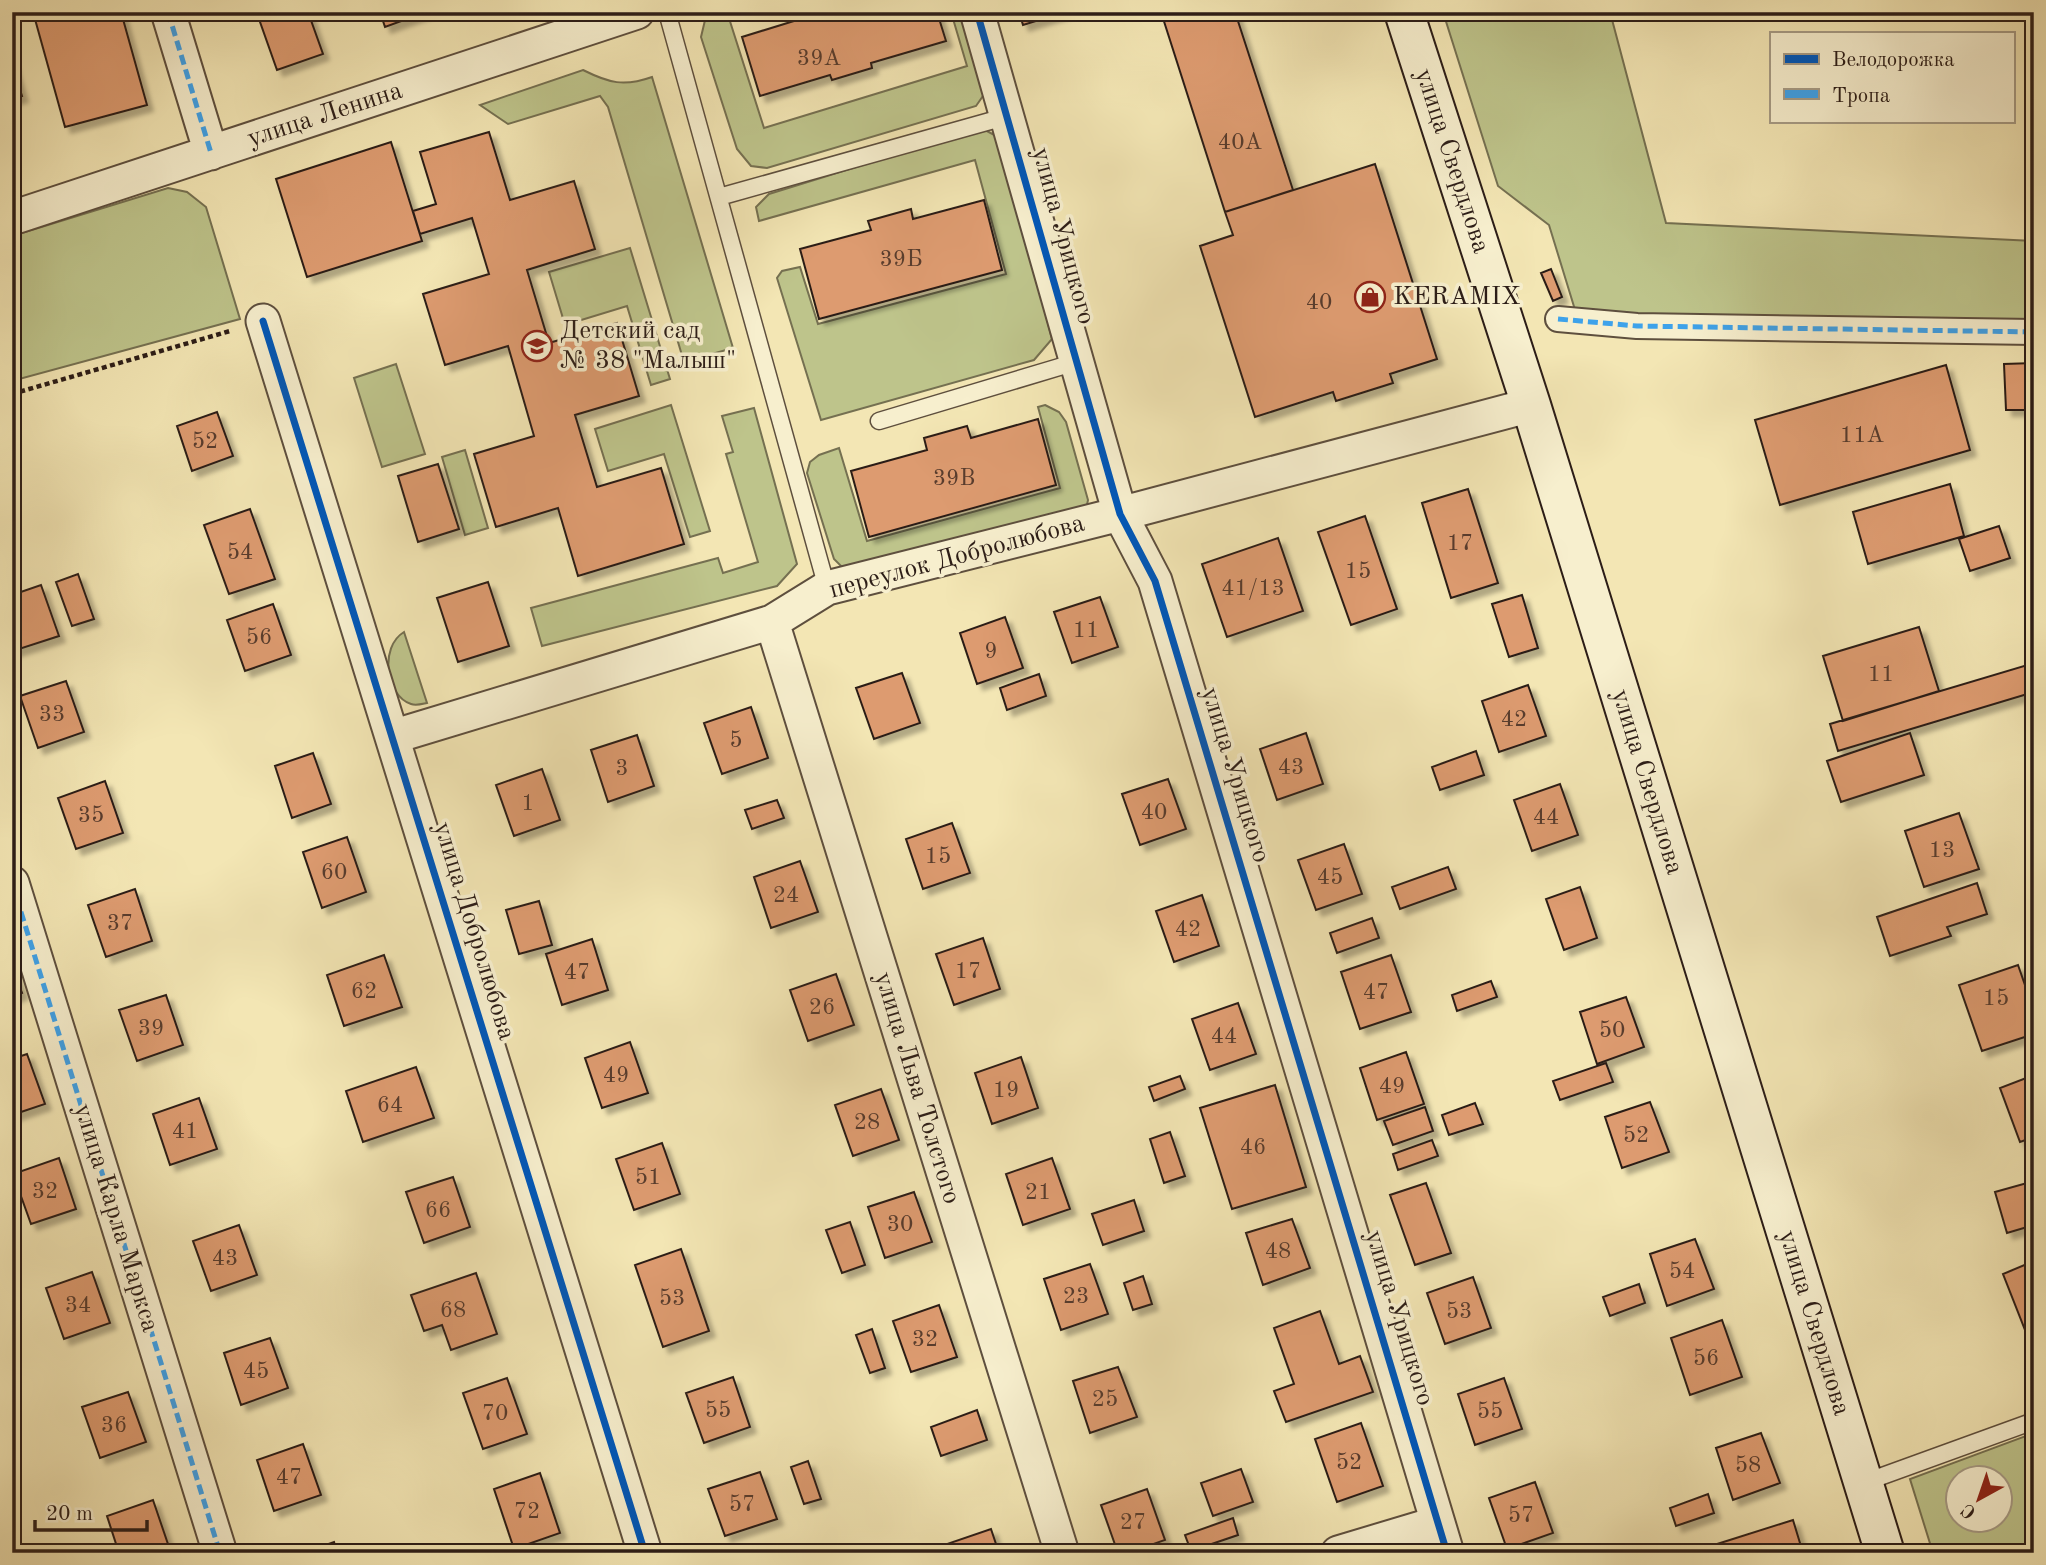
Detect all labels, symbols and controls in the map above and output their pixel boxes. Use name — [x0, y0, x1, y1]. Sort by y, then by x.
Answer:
legend — [1770, 32, 2014, 122]
house number: 39А — [797, 47, 842, 70]
text: Велодорожка — [1832, 50, 1955, 71]
street label: улица Свердлова — [1410, 65, 1494, 257]
street label: улица Ленина — [244, 78, 406, 152]
text: Тропа — [1832, 86, 1890, 107]
house number: 40А — [1218, 131, 1263, 154]
street label: улица Урицкого — [1027, 145, 1099, 327]
house number: 39Б — [880, 248, 922, 271]
shop icon: KERAMIX — [1353, 280, 1387, 314]
place label: KERAMIX — [1393, 284, 1521, 310]
house number: 40 — [1306, 291, 1332, 314]
place label: Детский сад № 38 "Малыш" — [560, 318, 736, 374]
school or university icon: Детский сад № 38 "Малыш" — [520, 329, 554, 363]
house number: 11А — [1840, 424, 1885, 447]
house number: 52 — [192, 430, 218, 453]
house number: 39В — [933, 467, 975, 490]
street label: переулок Добролюбова — [827, 510, 1088, 604]
house number: 17 — [1447, 532, 1473, 555]
house number: 54 — [227, 541, 253, 564]
house number: 15 — [1345, 560, 1371, 583]
house number: 41/13 — [1221, 577, 1285, 600]
house number: 11 — [1073, 619, 1099, 642]
house number: 56 — [246, 626, 272, 649]
house number: 9 — [984, 640, 998, 663]
house number: 11 — [1868, 663, 1894, 686]
street label: улица Урицкого — [1196, 684, 1274, 866]
street label: улица Свердлова — [1606, 686, 1688, 878]
house number: 33 — [39, 703, 65, 726]
house number: 42 — [1501, 708, 1527, 731]
house number: 5 — [729, 729, 743, 752]
house number: 43 — [1278, 756, 1304, 779]
house number: 3 — [615, 757, 629, 780]
house number: 1 — [521, 792, 535, 815]
house number: 40 — [1141, 801, 1167, 824]
house number: 35 — [78, 804, 104, 827]
house number: 44 — [1533, 806, 1559, 829]
street label: улица Добролюбова — [428, 819, 520, 1043]
house number: 13 — [1929, 839, 1955, 862]
house number: 15 — [925, 845, 951, 868]
house number: 60 — [321, 861, 347, 884]
house number: 45 — [1317, 866, 1343, 889]
house number: 24 — [773, 884, 799, 907]
house number: 37 — [107, 912, 133, 935]
house number: 42 — [1175, 918, 1201, 941]
house number: 17 — [955, 960, 981, 983]
house number: 47 — [564, 961, 590, 984]
street label: улица Льва Толстого — [869, 969, 965, 1207]
house number: 62 — [351, 980, 377, 1003]
house number: 47 — [1363, 981, 1389, 1004]
house number: 15 — [1983, 987, 2009, 1010]
house number: 26 — [809, 996, 835, 1019]
house number: 39 — [138, 1017, 164, 1040]
house number: 50 — [1599, 1019, 1625, 1042]
house number: 44 — [1211, 1025, 1237, 1048]
house number: 49 — [603, 1064, 629, 1087]
house number: 49 — [1379, 1075, 1405, 1098]
house number: 19 — [993, 1079, 1019, 1102]
house number: 64 — [377, 1094, 403, 1117]
street label: улица Карла Маркса — [69, 1101, 163, 1336]
house number: 28 — [854, 1111, 880, 1134]
house number: 41 — [172, 1120, 198, 1143]
house number: 52 — [1623, 1124, 1649, 1147]
house number: 46 — [1240, 1136, 1266, 1159]
house number: 51 — [635, 1166, 661, 1189]
house number: 32 — [32, 1180, 58, 1203]
house number: 21 — [1025, 1181, 1051, 1204]
house number: 66 — [425, 1199, 451, 1222]
house number: 30 — [887, 1213, 913, 1236]
street label: улица Урицкого — [1360, 1227, 1438, 1409]
street label: улица Свердлова — [1773, 1227, 1855, 1419]
house number: 48 — [1265, 1240, 1291, 1263]
house number: 43 — [212, 1247, 238, 1270]
house number: 54 — [1669, 1260, 1695, 1283]
house number: 23 — [1063, 1285, 1089, 1308]
house number: 53 — [659, 1287, 685, 1310]
house number: 34 — [65, 1294, 91, 1317]
house number: 68 — [440, 1299, 466, 1322]
house number: 53 — [1446, 1300, 1472, 1323]
house number: 32 — [912, 1328, 938, 1351]
house number: 56 — [1693, 1347, 1719, 1370]
house number: 45 — [243, 1360, 269, 1383]
house number: 25 — [1092, 1388, 1118, 1411]
house number: 55 — [705, 1399, 731, 1422]
house number: 55 — [1477, 1400, 1503, 1423]
house number: 70 — [482, 1402, 508, 1425]
house number: 36 — [101, 1414, 127, 1437]
house number: 52 — [1336, 1451, 1362, 1474]
house number: 58 — [1735, 1454, 1761, 1477]
north arrow — [1944, 1464, 2014, 1534]
house number: 47 — [276, 1466, 302, 1489]
scale bar — [35, 1488, 147, 1532]
house number: 57 — [729, 1493, 755, 1516]
text: С — [1959, 1499, 1981, 1521]
house number: 72 — [514, 1500, 540, 1523]
text: 20 m — [46, 1504, 93, 1525]
house number: 57 — [1508, 1504, 1534, 1527]
house number: 27 — [1120, 1511, 1146, 1534]

